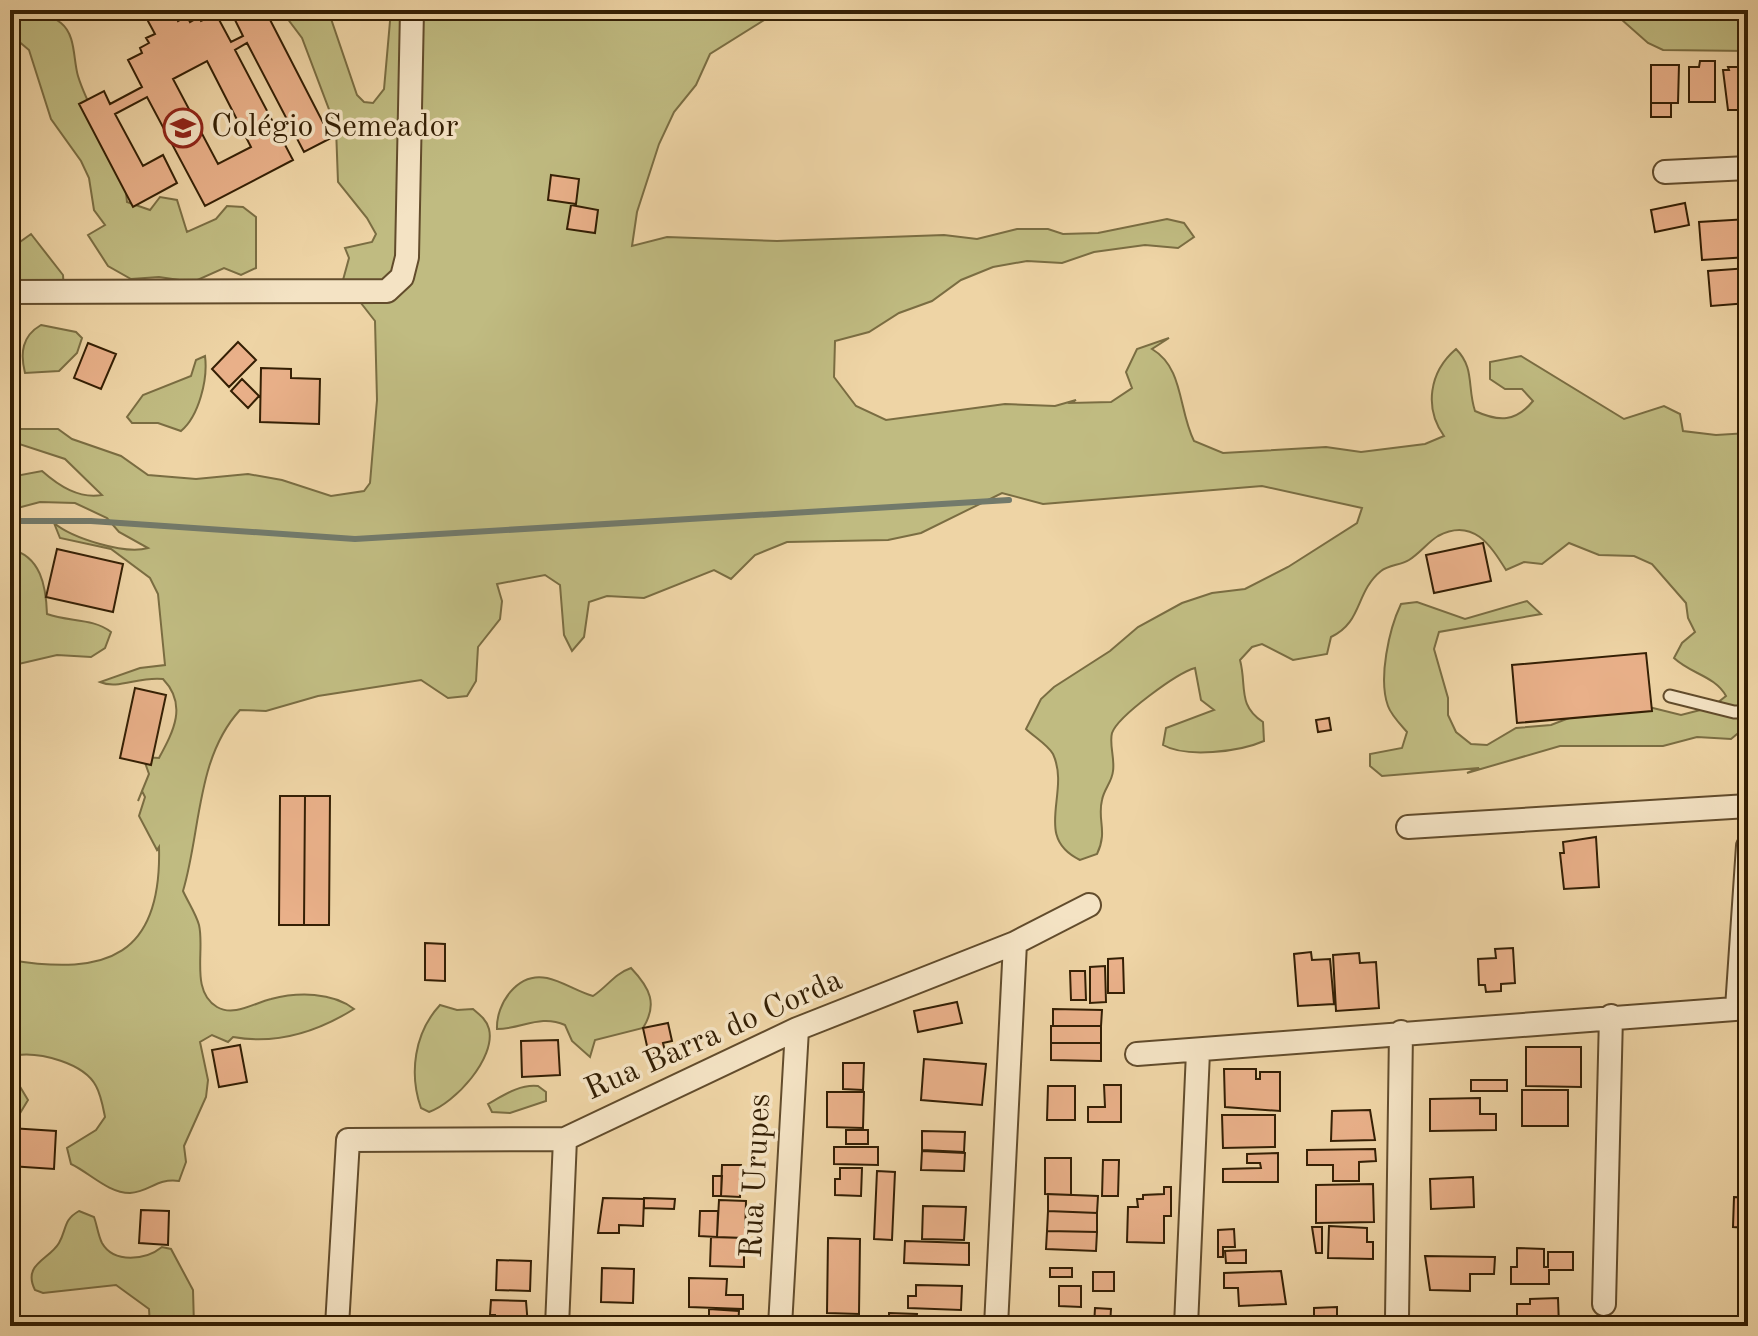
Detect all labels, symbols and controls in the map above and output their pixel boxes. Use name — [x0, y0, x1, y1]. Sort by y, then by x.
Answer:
school or university icon: Colégio Semeador — [162, 107, 204, 149]
place label: Colégio Semeador — [211, 112, 459, 144]
street label: Rua Barra do Corda — [580, 965, 848, 1107]
street label: Rua Urupes — [737, 1093, 777, 1259]

